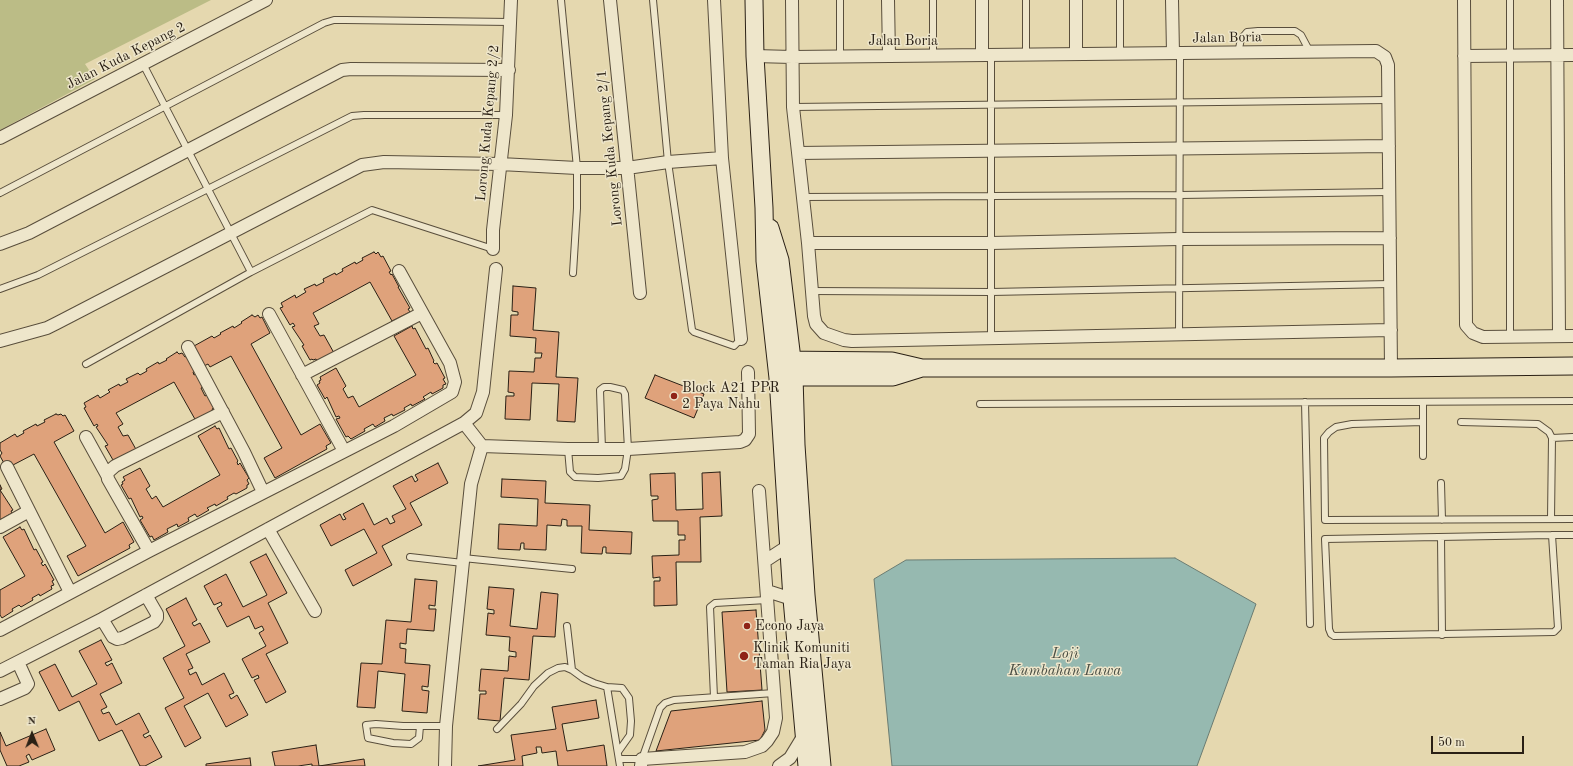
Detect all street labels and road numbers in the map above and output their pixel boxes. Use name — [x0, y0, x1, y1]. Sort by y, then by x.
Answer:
street label: Jalan Kuda Kepang 2 — [64, 19, 188, 93]
street label: Jalan Boria — [1192, 29, 1262, 47]
street label: Jalan Boria — [868, 33, 938, 49]
street label: Lorong Kuda Kepang 2/2 — [473, 44, 503, 202]
street label: Lorong Kuda Kepang 2/1 — [593, 69, 627, 227]

